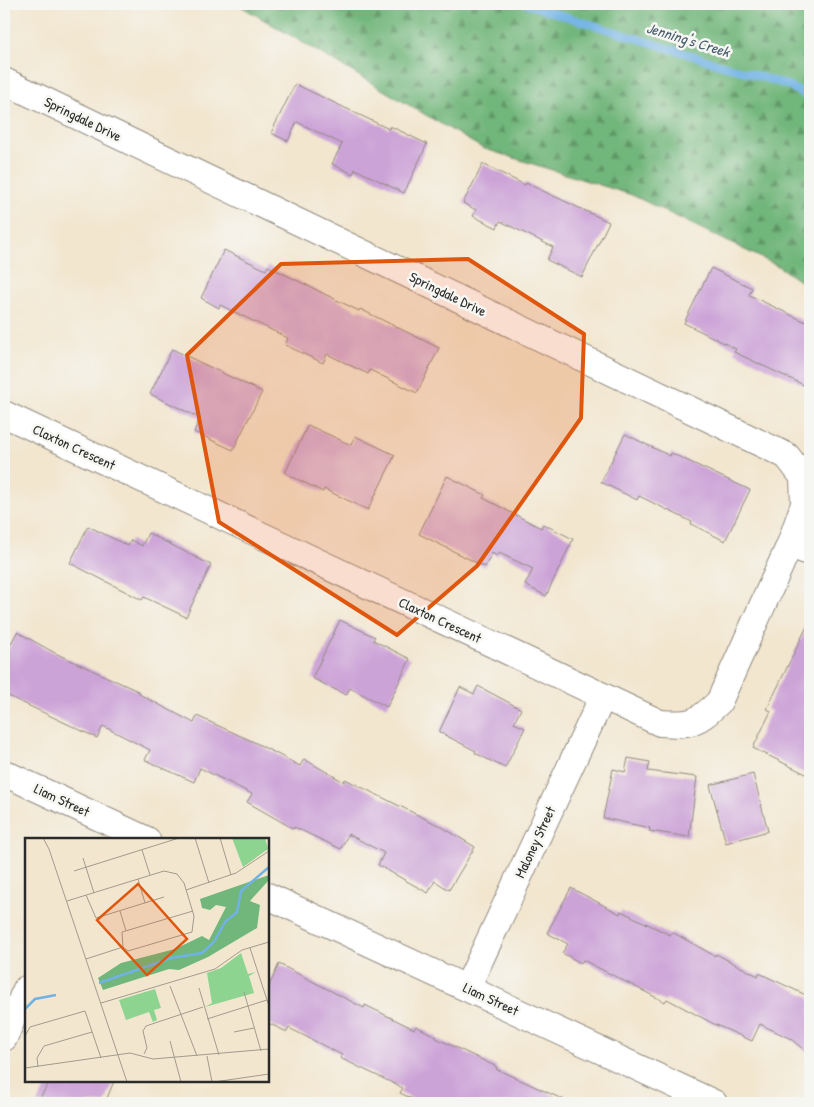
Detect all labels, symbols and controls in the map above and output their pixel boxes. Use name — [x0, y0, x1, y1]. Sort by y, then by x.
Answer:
water label: Jenning's Creek — [644, 17, 734, 63]
street label: Springdale Drive — [41, 92, 125, 146]
street label: Springdale Drive — [406, 267, 490, 321]
street label: Claxton Crescent — [30, 419, 119, 474]
street label: Claxton Crescent — [396, 592, 485, 647]
street label: Liam Street — [31, 778, 93, 821]
street label: Maloney Street — [510, 803, 560, 881]
inset map — [25, 838, 269, 1082]
street label: Liam Street — [460, 977, 522, 1020]

